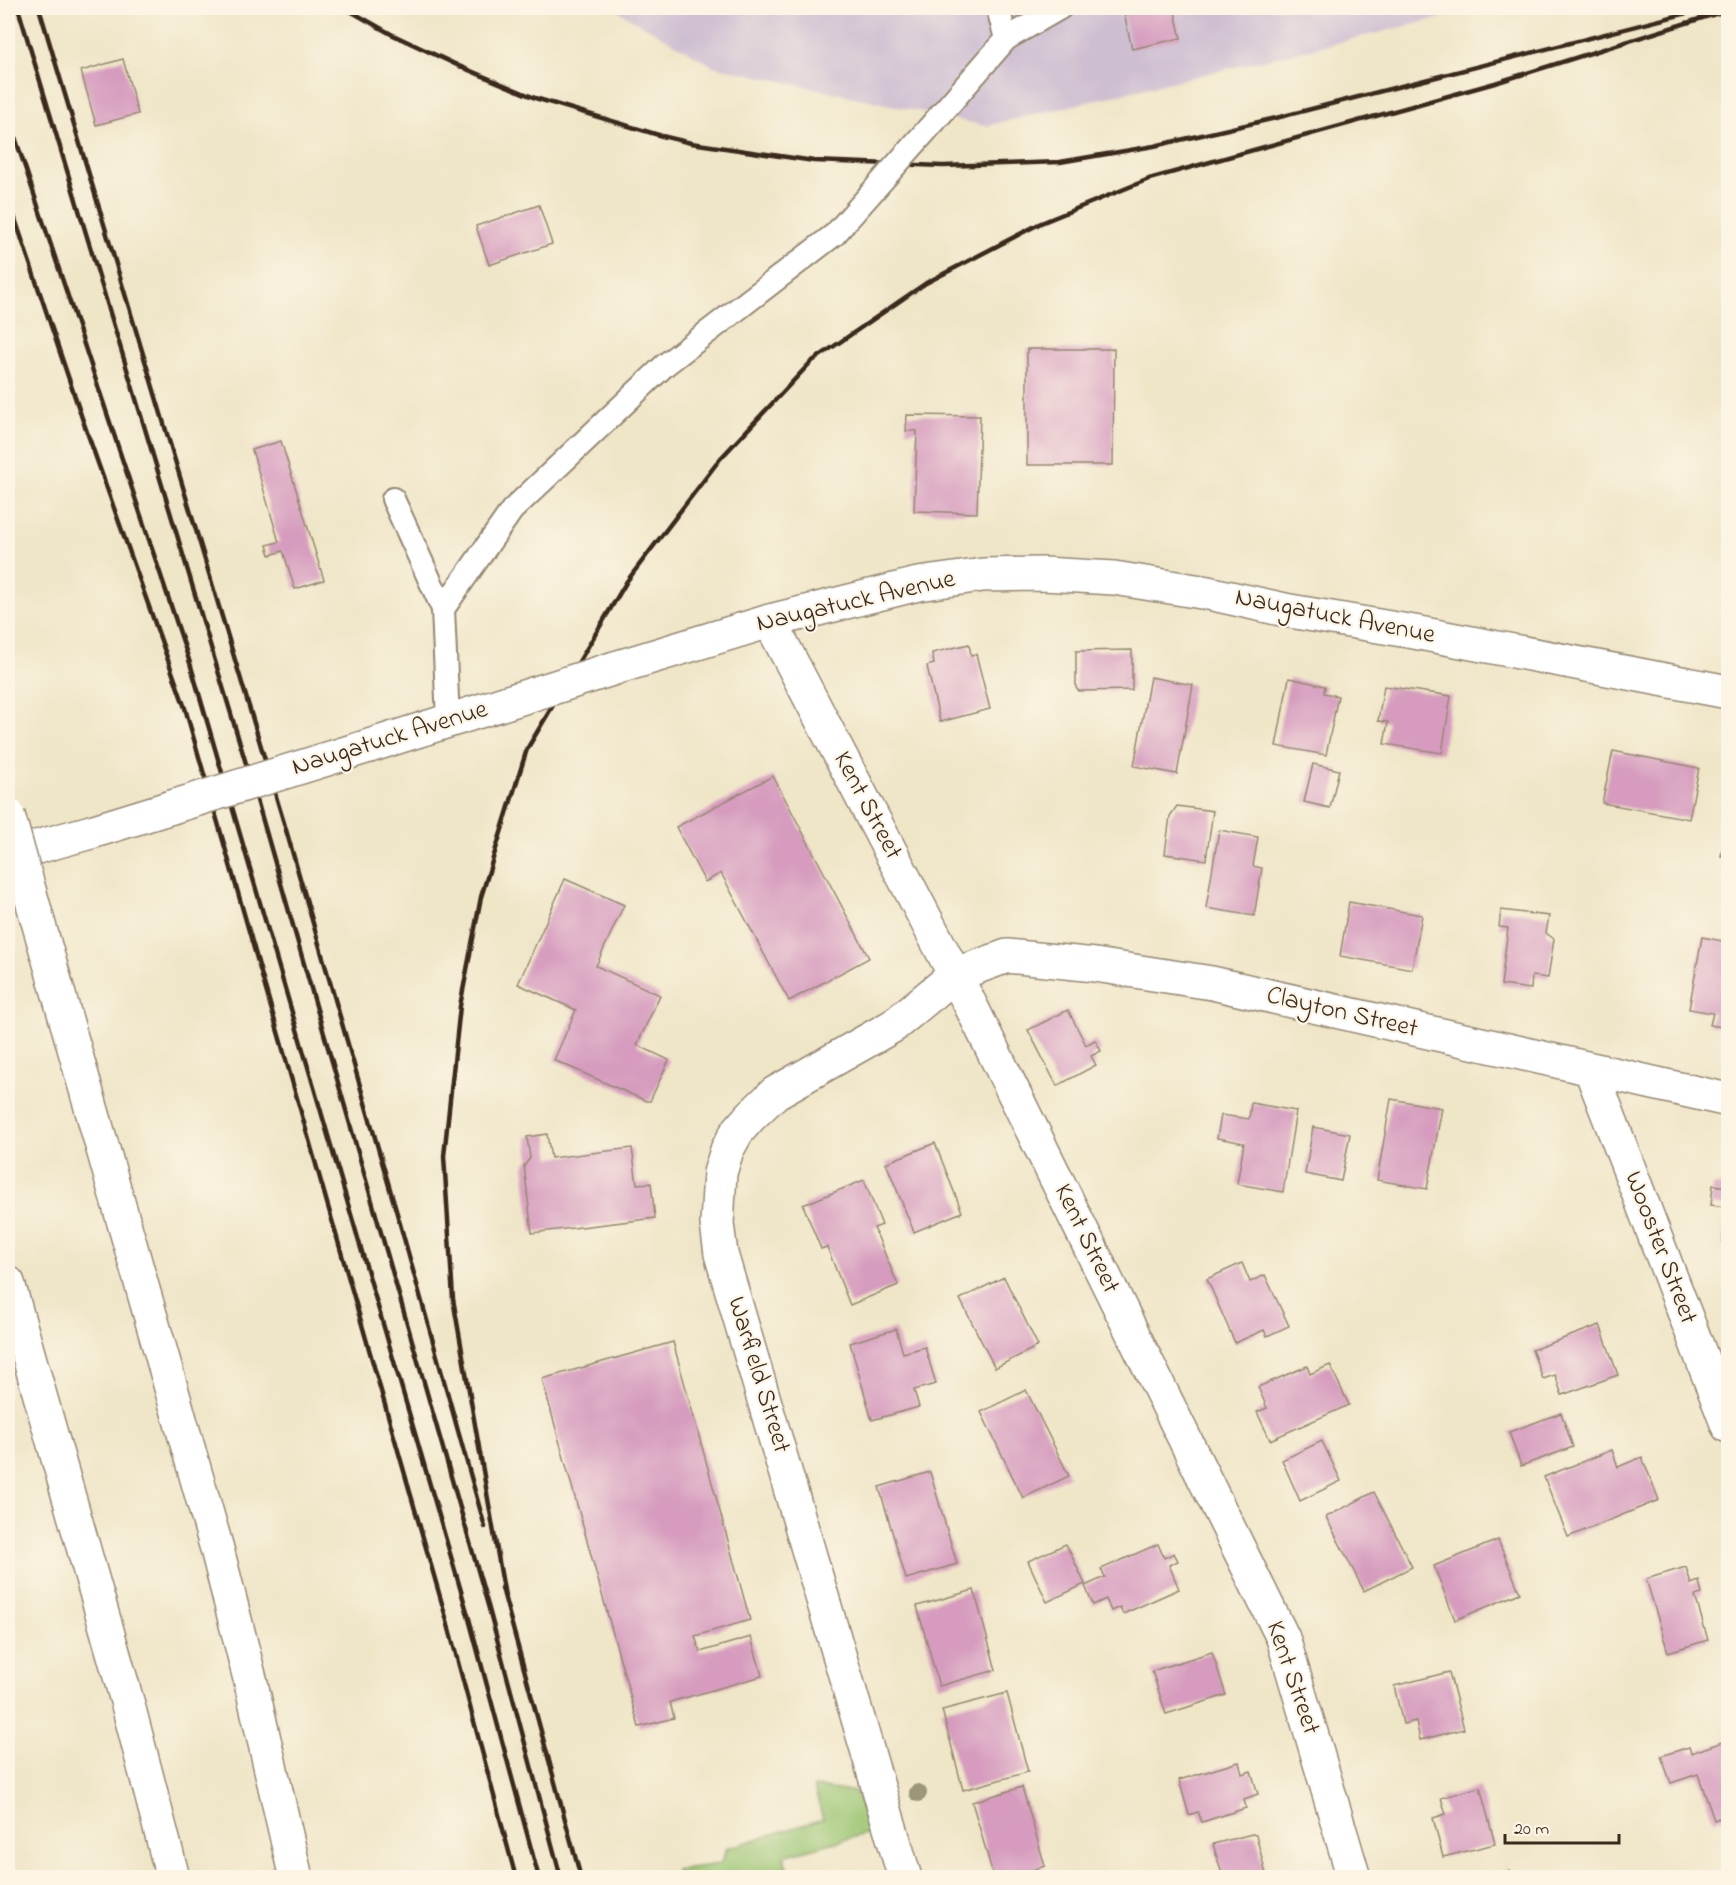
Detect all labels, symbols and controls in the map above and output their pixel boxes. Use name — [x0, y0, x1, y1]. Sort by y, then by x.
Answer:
street label: Naugatuck Avenue — [753, 561, 959, 643]
street label: Naugatuck Avenue — [1232, 579, 1439, 655]
street label: Naugatuck Avenue — [287, 691, 493, 787]
street label: Kent Street — [823, 745, 912, 867]
street label: Clayton Street — [1263, 977, 1422, 1049]
street label: Wooster Street — [1613, 1166, 1707, 1330]
street label: Kent Street — [1043, 1178, 1129, 1301]
street label: Warfield Street — [716, 1292, 800, 1458]
street label: Kent Street — [1255, 1616, 1329, 1740]
scale bar — [1505, 1807, 1619, 1845]
text: 20 m — [1514, 1817, 1549, 1843]

